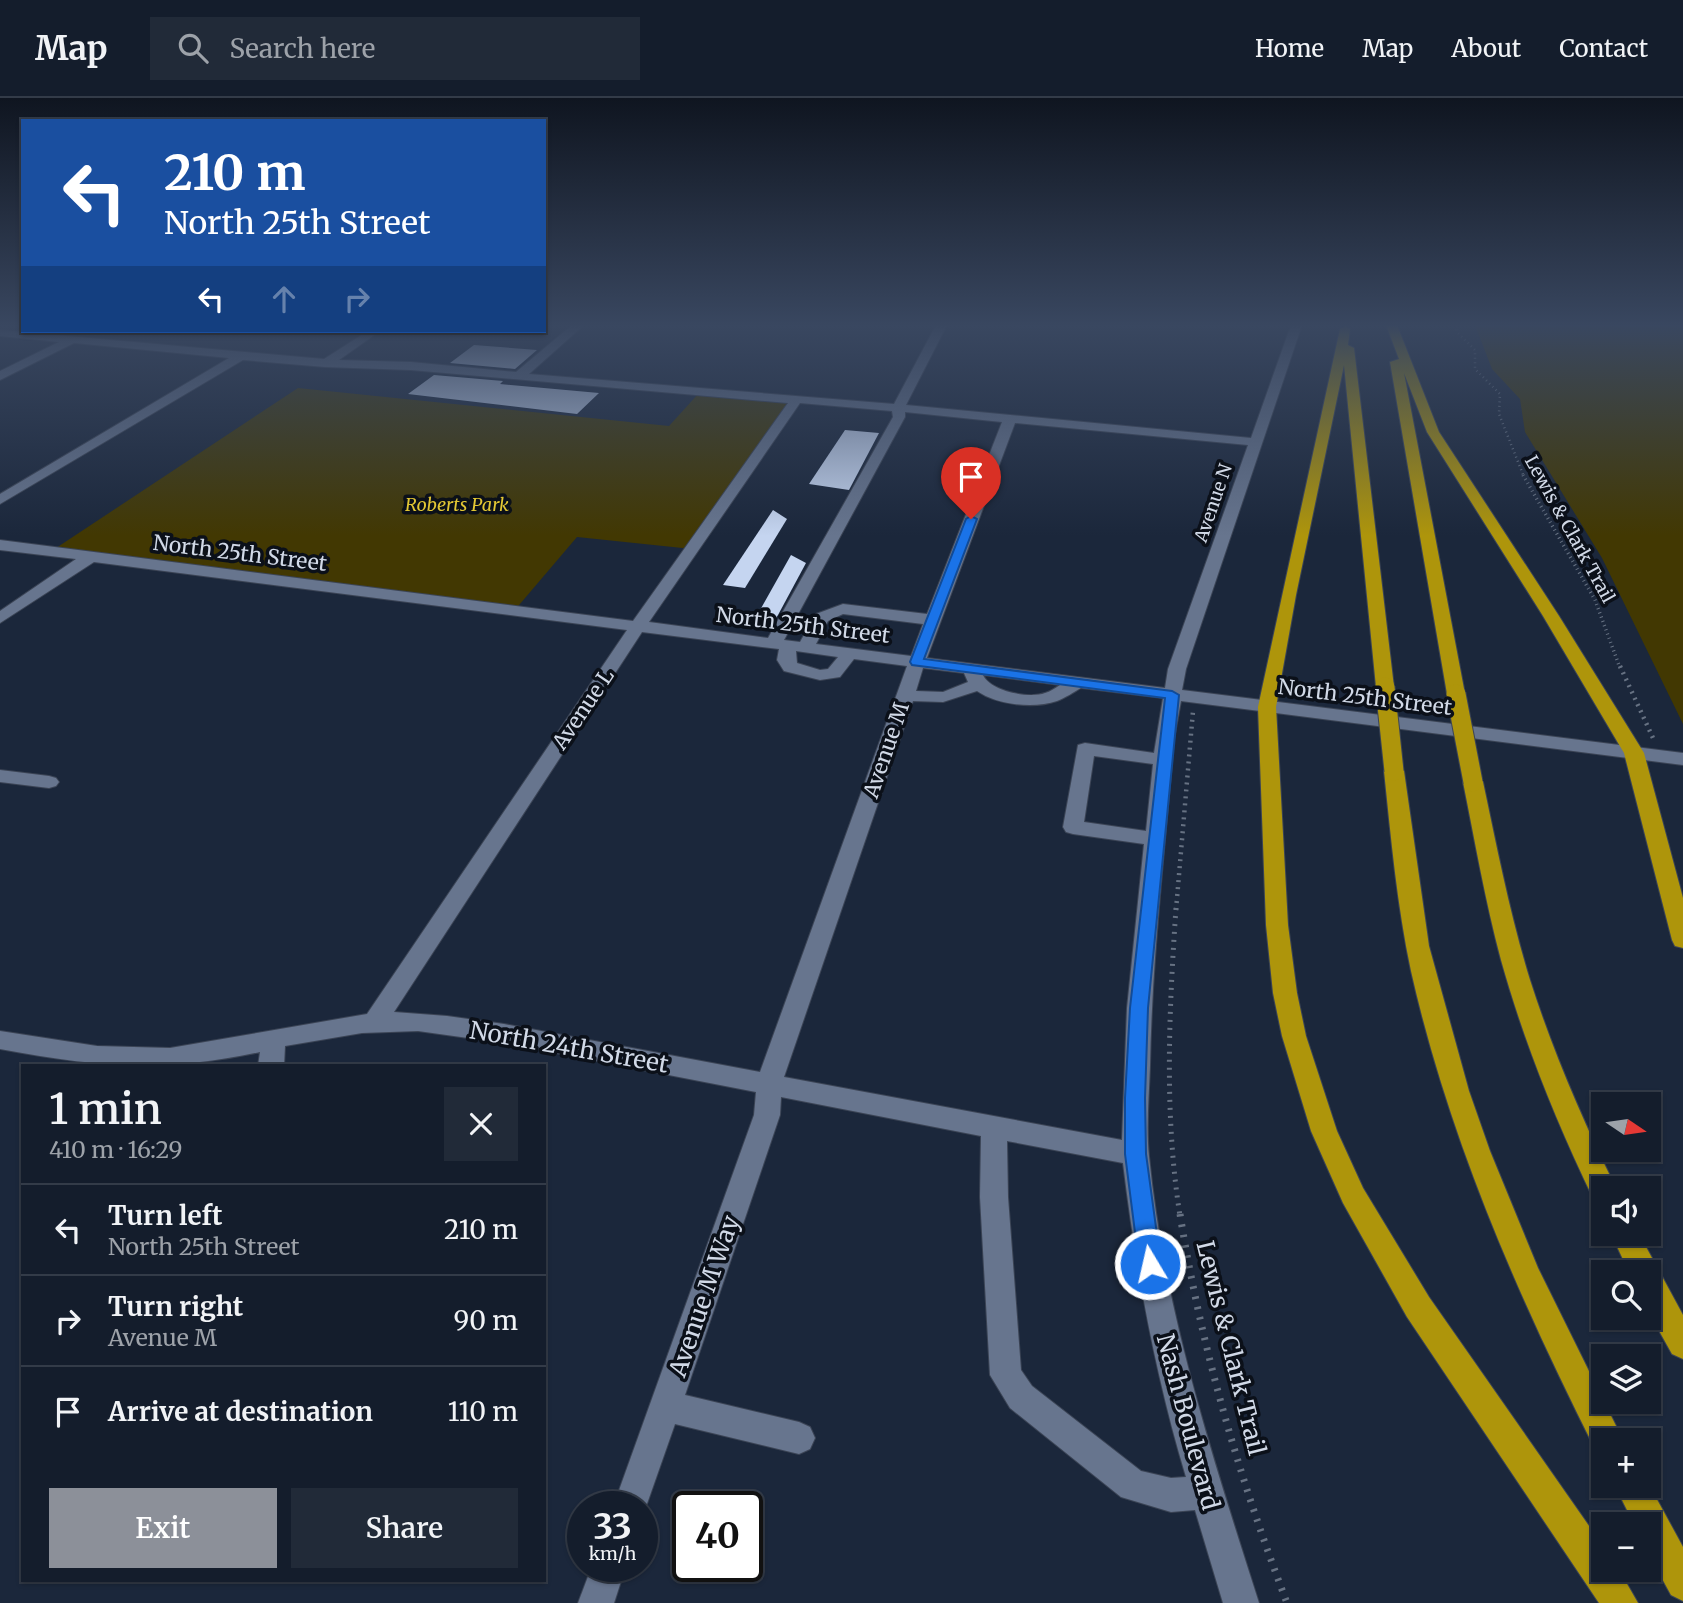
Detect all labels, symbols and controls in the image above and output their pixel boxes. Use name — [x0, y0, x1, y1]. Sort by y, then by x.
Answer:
search box — [150, 17, 640, 80]
text: Map — [35, 28, 108, 69]
icon: search — [174, 29, 212, 67]
text: Search here — [230, 32, 375, 65]
text: Home — [1255, 33, 1324, 64]
text: Map — [1362, 33, 1413, 64]
text: About — [1451, 33, 1521, 64]
text: Contact — [1559, 33, 1648, 64]
text: 210 m — [164, 142, 305, 203]
icon: left — [49, 147, 140, 238]
text: North 25th Street — [164, 203, 431, 243]
icon: left — [192, 280, 230, 318]
icon: ahead — [265, 280, 303, 318]
icon: right — [338, 280, 376, 318]
pin — [941, 447, 1001, 519]
street label: Lewis & Clark Trail — [1520, 451, 1620, 607]
icon: arrive — [952, 458, 990, 496]
street label: Avenue N — [1189, 461, 1237, 546]
park label: Roberts Park — [405, 493, 509, 516]
street label: North 25th Street — [152, 529, 328, 577]
street label: North 25th Street — [715, 601, 891, 649]
street label: Avenue L — [546, 663, 620, 755]
street label: North 25th Street — [1277, 673, 1453, 721]
street label: Avenue M — [857, 698, 915, 802]
street label: North 24th Street — [467, 1014, 671, 1080]
text: 1 min — [49, 1083, 162, 1135]
button: close — [444, 1087, 518, 1161]
north arrow — [1591, 1092, 1661, 1162]
map controls — [1591, 1092, 1661, 1582]
text: 410 m · 16:29 — [49, 1135, 182, 1164]
button: sound — [1591, 1176, 1661, 1246]
text: Turn left — [108, 1199, 222, 1232]
icon: left — [49, 1211, 87, 1249]
street label: Avenue M Way — [662, 1211, 746, 1382]
text: 210 m — [444, 1213, 518, 1246]
position arrow — [1113, 1227, 1187, 1301]
text: North 25th Street — [108, 1232, 300, 1261]
street label: Lewis & Clark Trail — [1189, 1238, 1273, 1458]
button: search — [1591, 1260, 1661, 1330]
text: Turn right — [108, 1290, 243, 1323]
icon: right — [49, 1302, 87, 1340]
text: 90 m — [454, 1304, 518, 1337]
text: Avenue M — [108, 1323, 217, 1352]
street label: Nash Boulevard — [1150, 1331, 1226, 1513]
button: layers — [1591, 1344, 1661, 1414]
icon: arrive — [49, 1393, 87, 1431]
text: Arrive at destination — [108, 1395, 373, 1428]
text: 110 m — [448, 1395, 518, 1428]
button: + — [1591, 1428, 1661, 1498]
button: Exit — [49, 1488, 277, 1568]
button: Share — [291, 1488, 518, 1568]
speed limit sign: 40 — [672, 1491, 763, 1582]
text: 33 — [593, 1505, 632, 1549]
button: − — [1591, 1512, 1661, 1582]
text: km/h — [589, 1542, 636, 1565]

